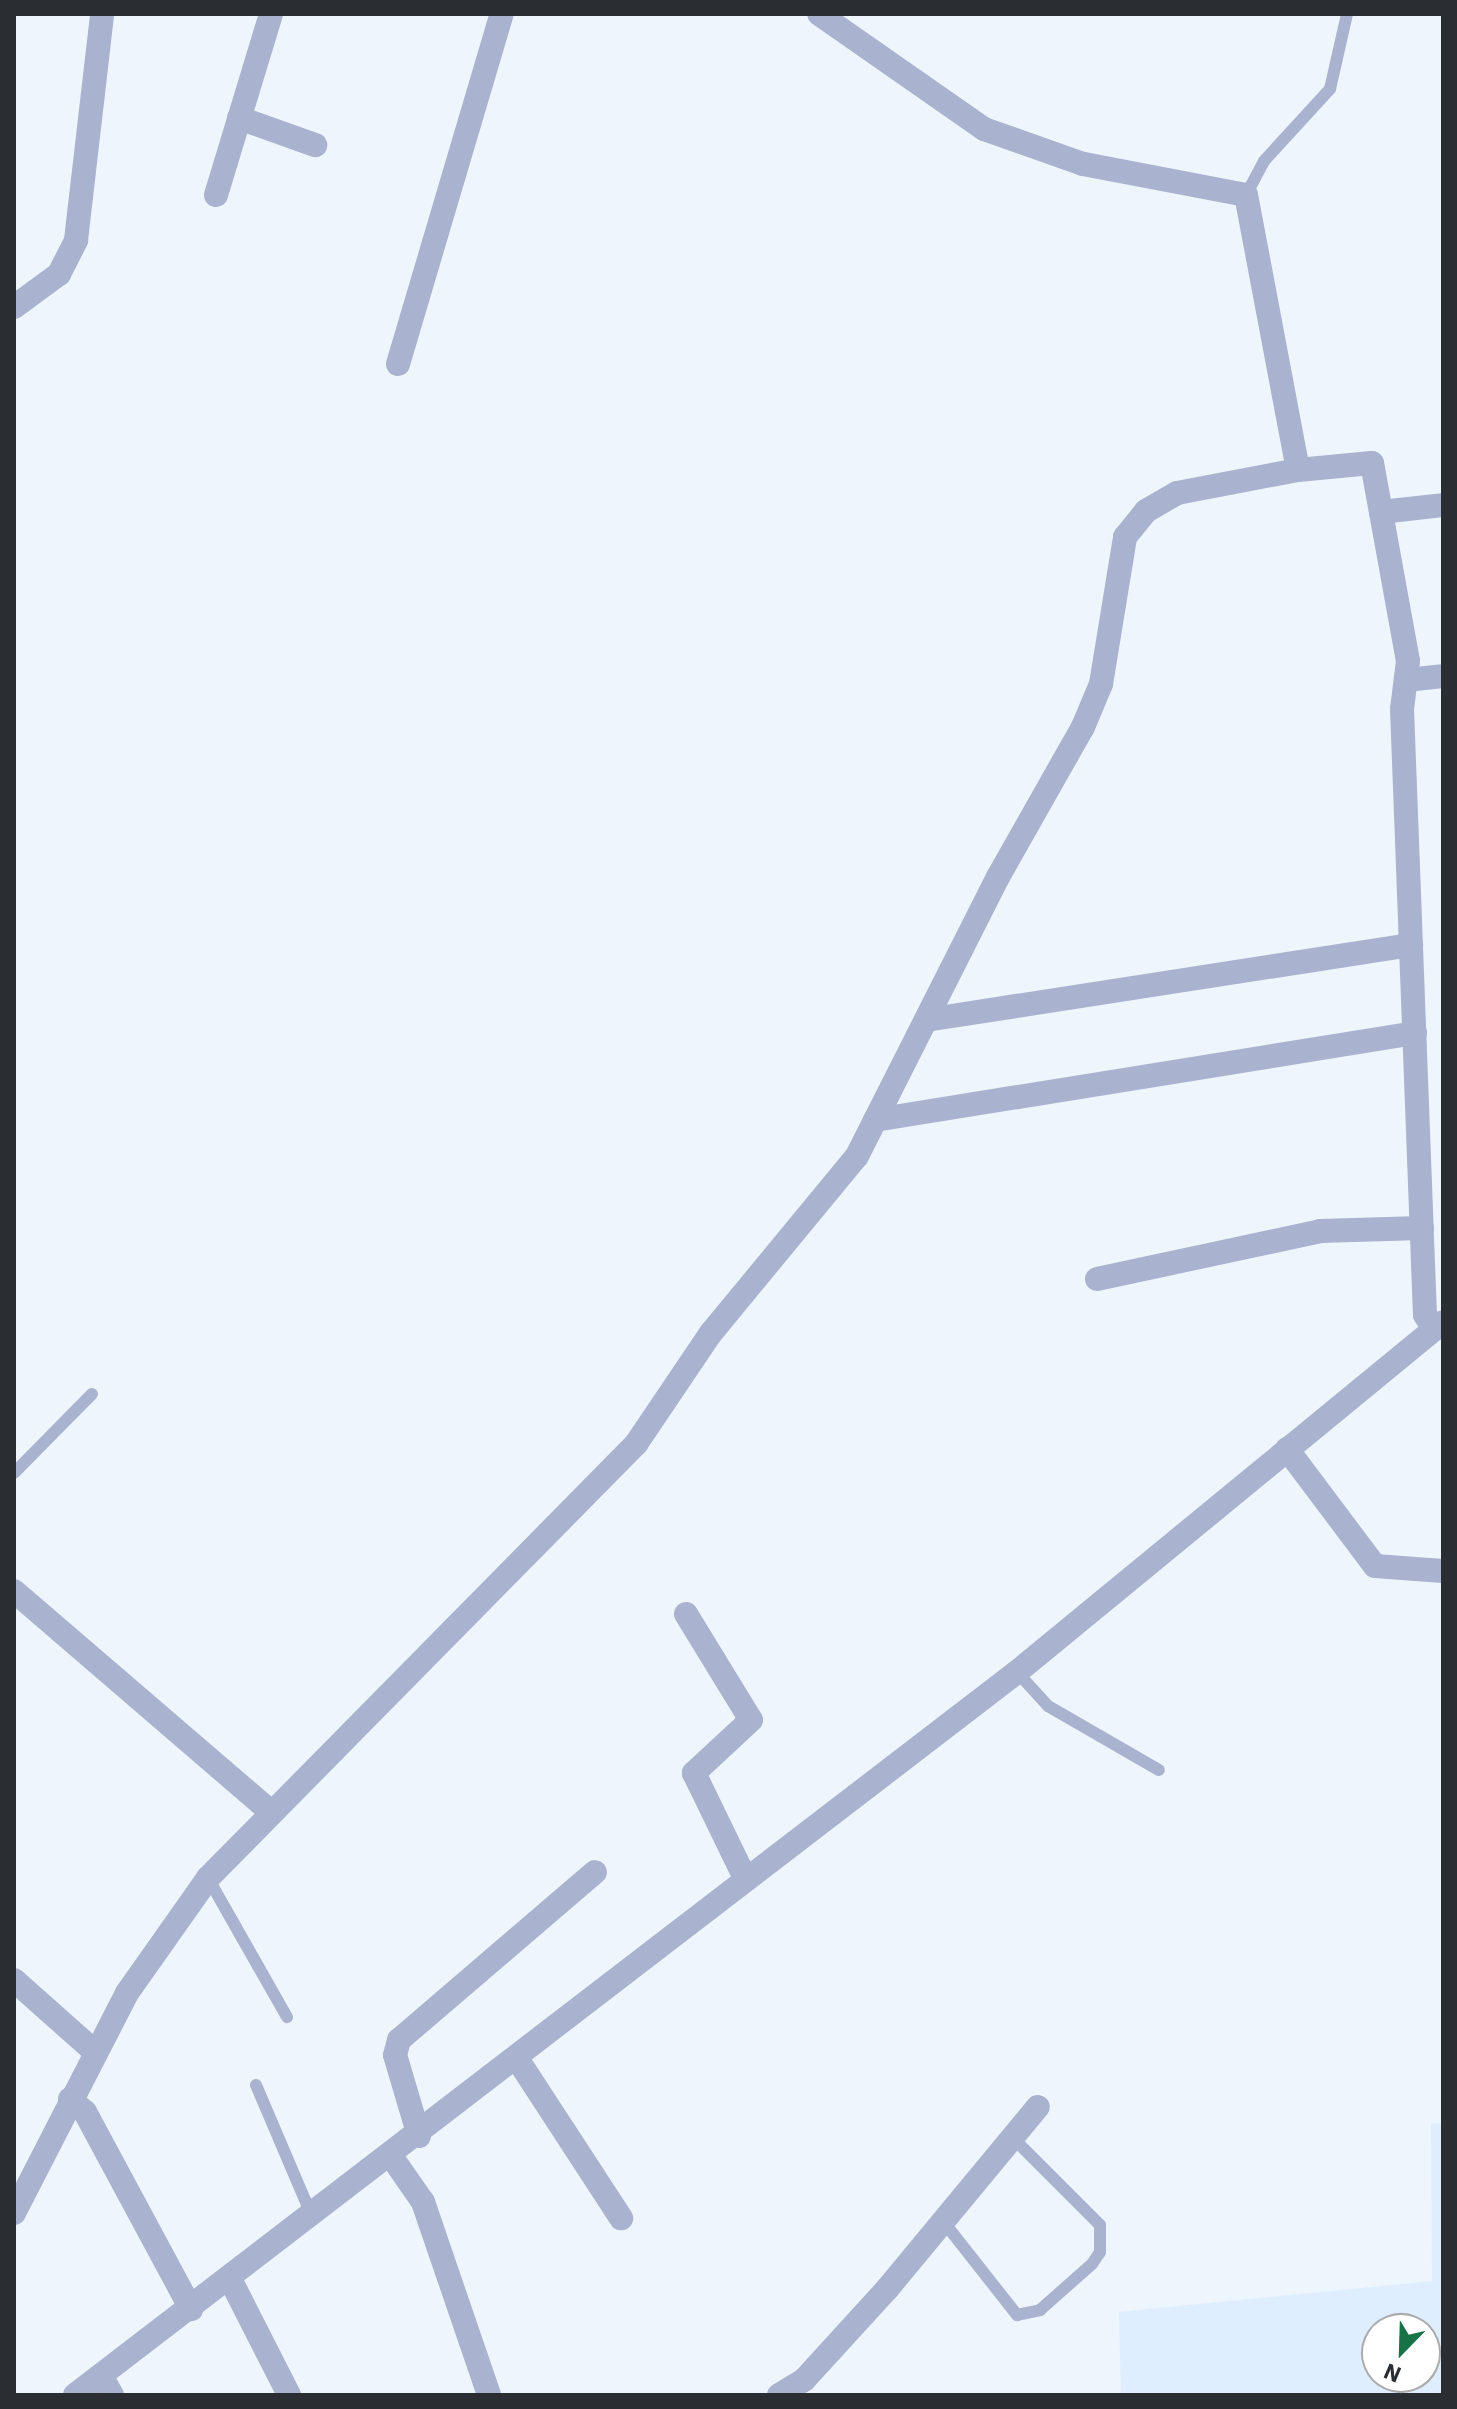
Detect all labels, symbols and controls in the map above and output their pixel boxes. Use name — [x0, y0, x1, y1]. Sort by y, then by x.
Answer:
north arrow — [1361, 2313, 1441, 2393]
text: N — [1379, 2357, 1405, 2390]

